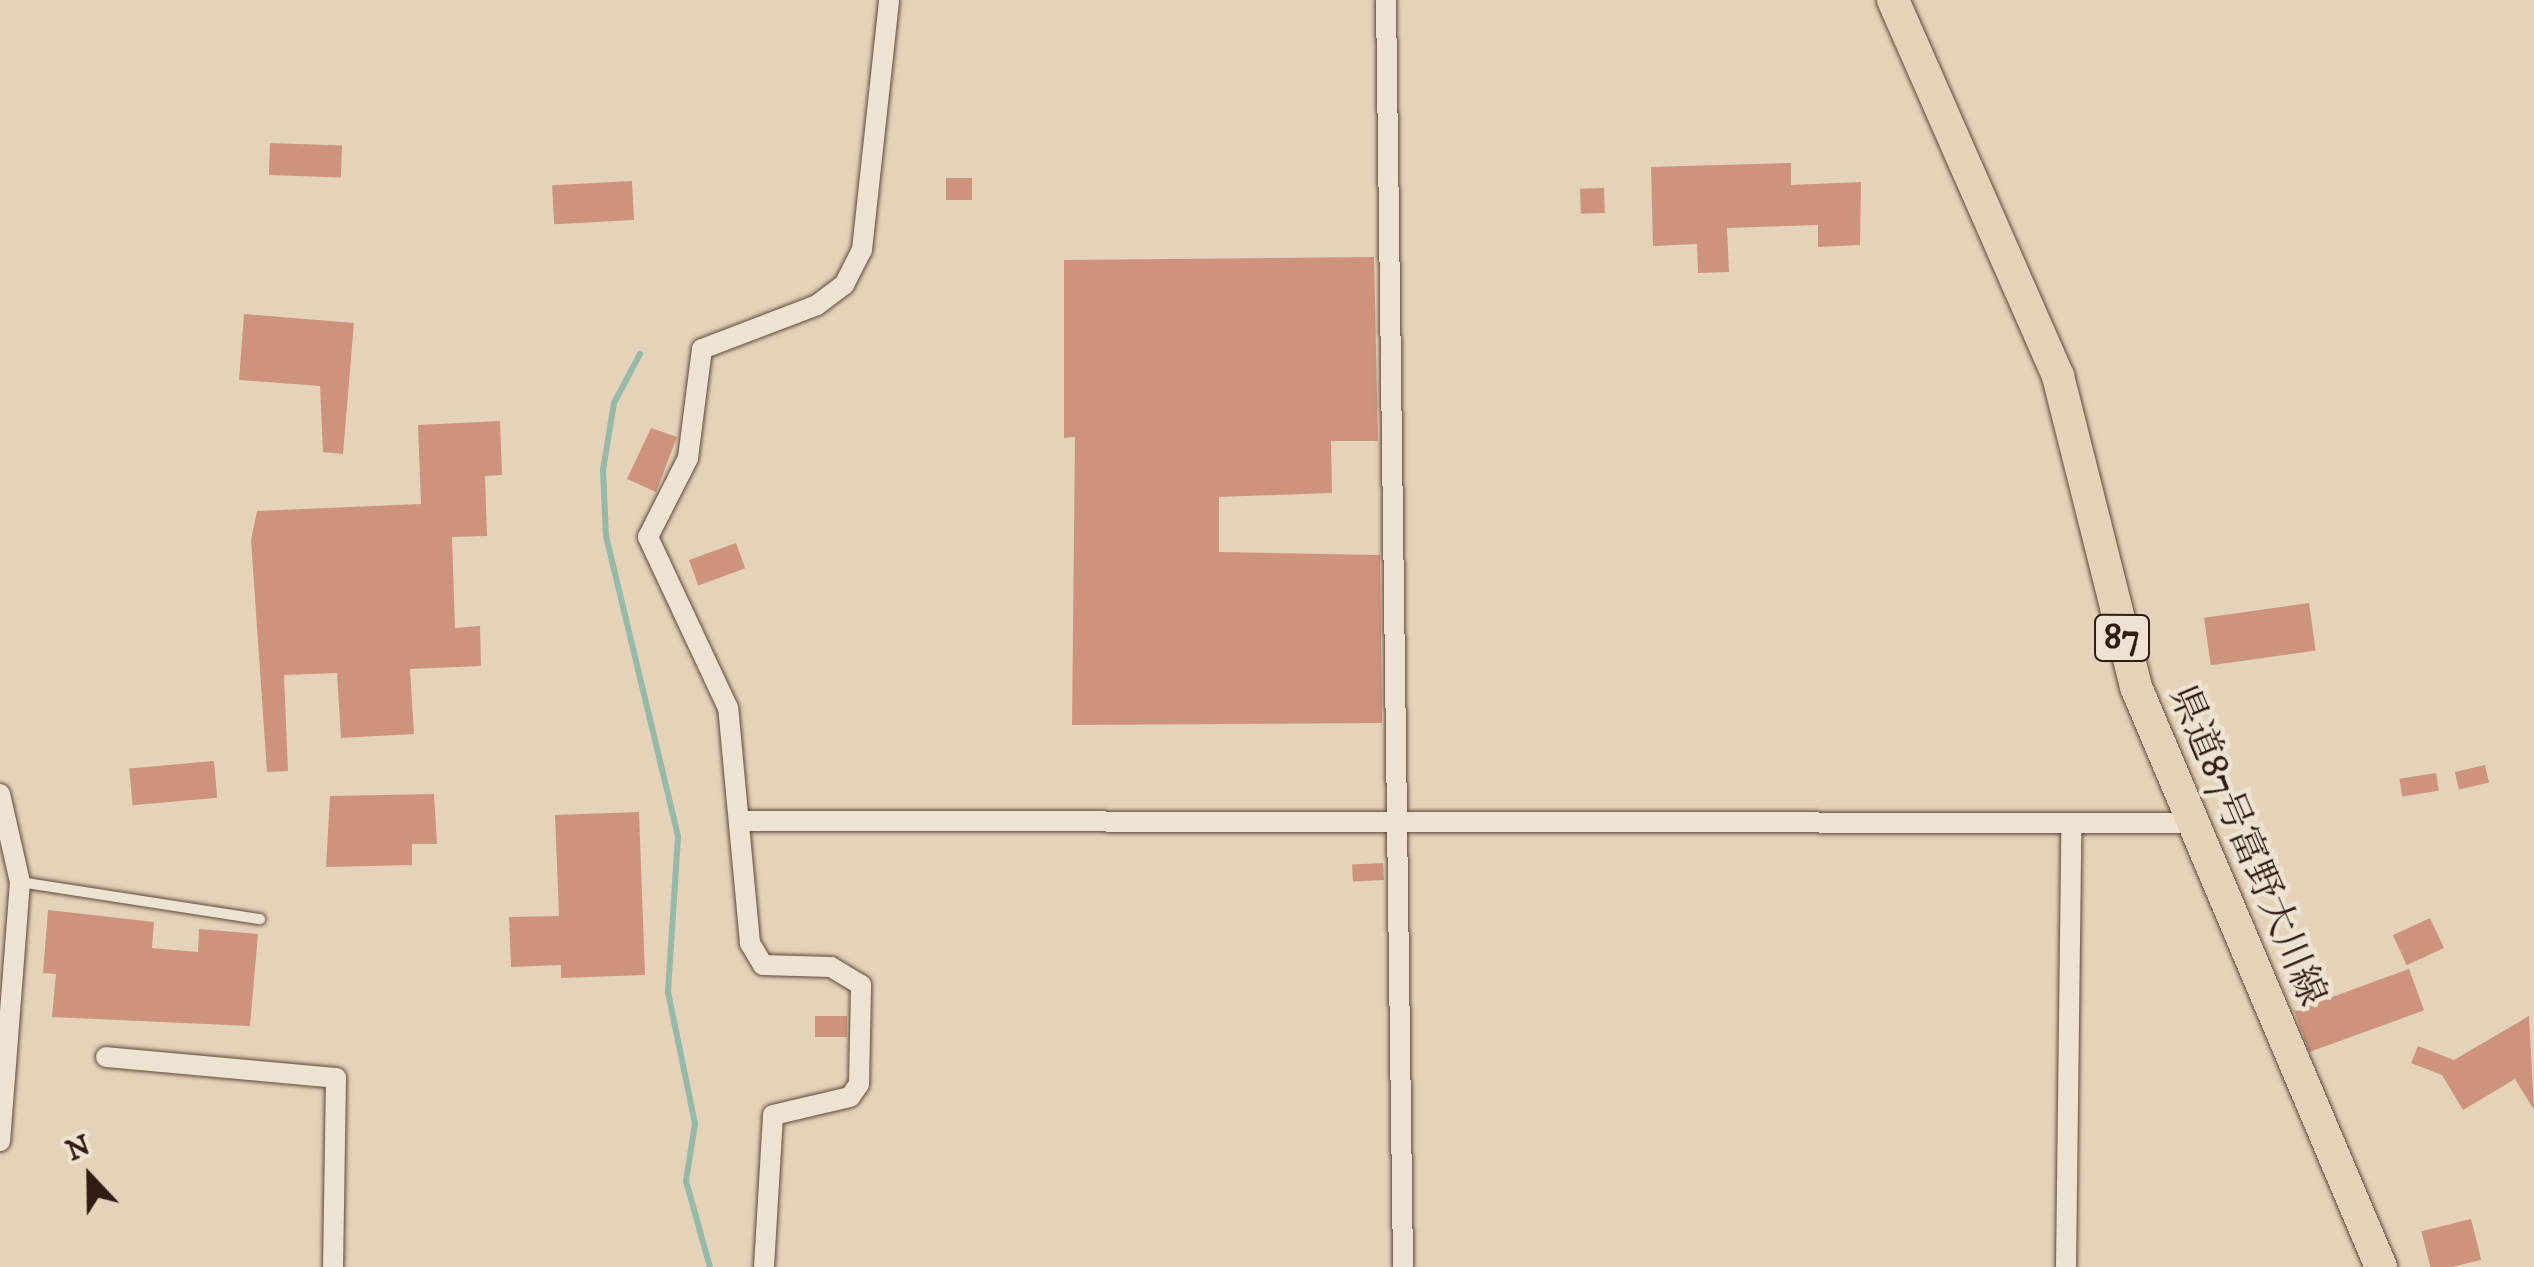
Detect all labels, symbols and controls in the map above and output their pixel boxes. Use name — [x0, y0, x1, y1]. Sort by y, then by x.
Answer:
road number: 87 — [2092, 608, 2152, 668]
street label: 県道87号富野大川線 — [2158, 679, 2334, 1013]
north arrow — [40, 1127, 140, 1227]
text: N — [61, 1128, 96, 1169]

